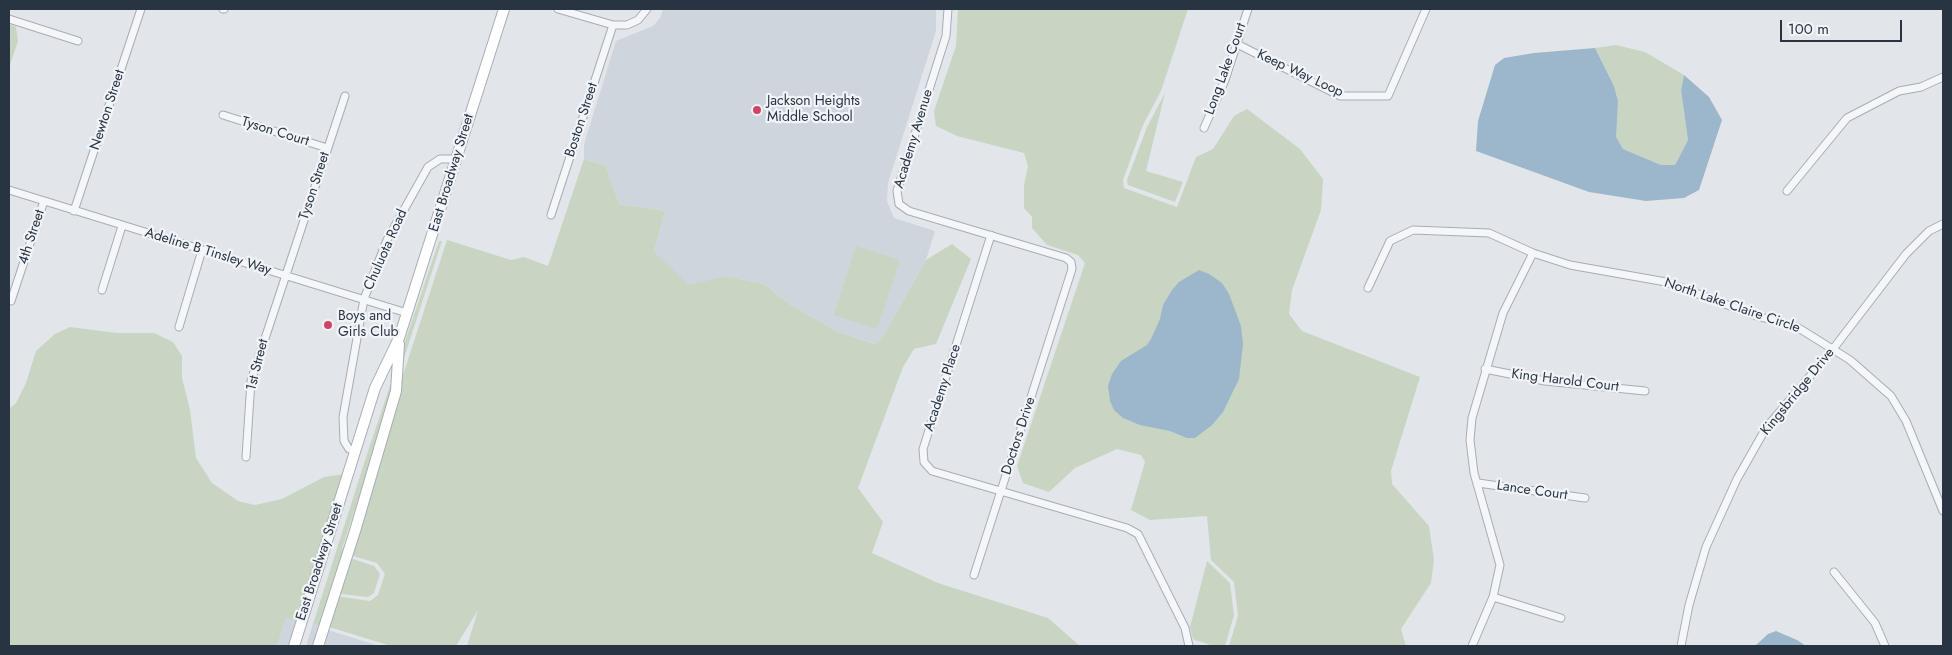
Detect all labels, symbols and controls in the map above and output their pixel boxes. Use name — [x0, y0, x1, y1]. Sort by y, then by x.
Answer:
scale bar — [1782, 10, 1904, 42]
text: 100 m — [1788, 18, 1829, 40]
street label: Long Lake Court — [1202, 21, 1250, 117]
street label: Keep Way Loop — [1254, 47, 1346, 101]
street label: Newton Street — [87, 68, 129, 152]
street label: Boston Street — [562, 81, 602, 159]
street label: Academy Avenue — [891, 87, 937, 191]
place label: Jackson Heights Middle School — [767, 94, 860, 126]
marker: Jackson Heights Middle School — [751, 104, 763, 116]
street label: East Broadway Street — [426, 112, 478, 234]
street label: Tyson Court — [239, 114, 311, 150]
street label: Tyson Street — [296, 150, 334, 222]
street label: Chuluota Road — [361, 207, 411, 293]
street label: 4th Street — [15, 208, 49, 266]
street label: Adeline B Tinsley Way — [143, 225, 273, 279]
street label: North Lake Claire Circle — [1662, 275, 1802, 337]
place label: Boys and Girls Club — [338, 309, 398, 342]
marker: Boys and Girls Club — [322, 319, 334, 331]
street label: 1st Street — [243, 337, 273, 393]
street label: Academy Place — [921, 342, 965, 434]
street label: Kingsbridge Drive — [1758, 345, 1838, 439]
street label: King Harold Court — [1510, 366, 1620, 396]
street label: Doctors Drive — [999, 395, 1039, 477]
street label: Lance Court — [1496, 478, 1568, 504]
street label: East Broadway Street — [293, 501, 347, 623]

